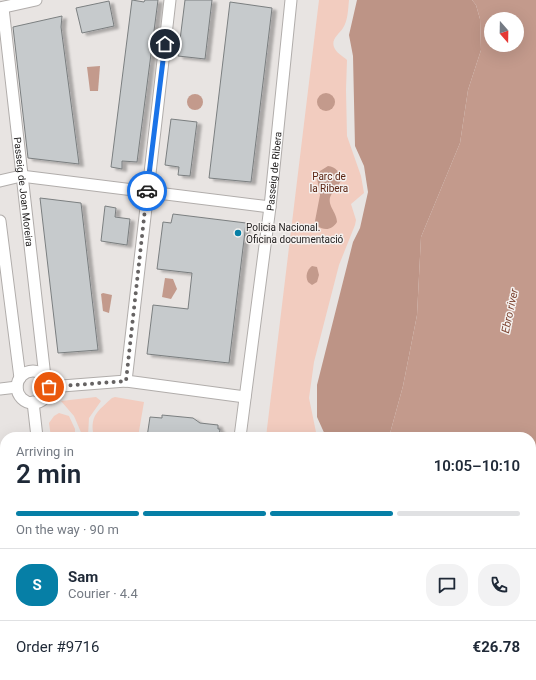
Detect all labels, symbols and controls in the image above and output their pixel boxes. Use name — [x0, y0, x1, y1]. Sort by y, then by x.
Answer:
north arrow — [484, 12, 524, 52]
map controls — [484, 12, 524, 52]
pin — [148, 27, 182, 61]
icon: home — [154, 33, 176, 55]
street label: Passeig de Ribera — [264, 131, 283, 211]
street label: Passeig de Joan Moreira — [12, 136, 36, 247]
courier — [127, 171, 167, 211]
park label: Parc de la Ribera — [310, 171, 348, 194]
icon: car — [136, 180, 158, 202]
place label: Policia Nacional. Oficina documentació — [246, 222, 344, 245]
marker: Policia Nacional. Oficina documentació — [233, 228, 243, 238]
water label: Ebro river — [499, 287, 521, 334]
pin — [32, 370, 66, 404]
icon: bag — [38, 376, 60, 398]
text: Arriving in — [16, 444, 74, 459]
text: 10:05–10:10 — [434, 457, 520, 475]
text: 2 min — [16, 459, 81, 489]
text: On the way · 90 m — [16, 522, 119, 537]
button: chat — [426, 564, 468, 606]
button: phone — [478, 564, 520, 606]
text: Sam — [68, 568, 98, 586]
text: S — [32, 576, 42, 594]
text: Courier · 4.4 — [68, 586, 138, 601]
text: Order #9716 — [16, 638, 99, 656]
text: €26.78 — [473, 638, 520, 656]

